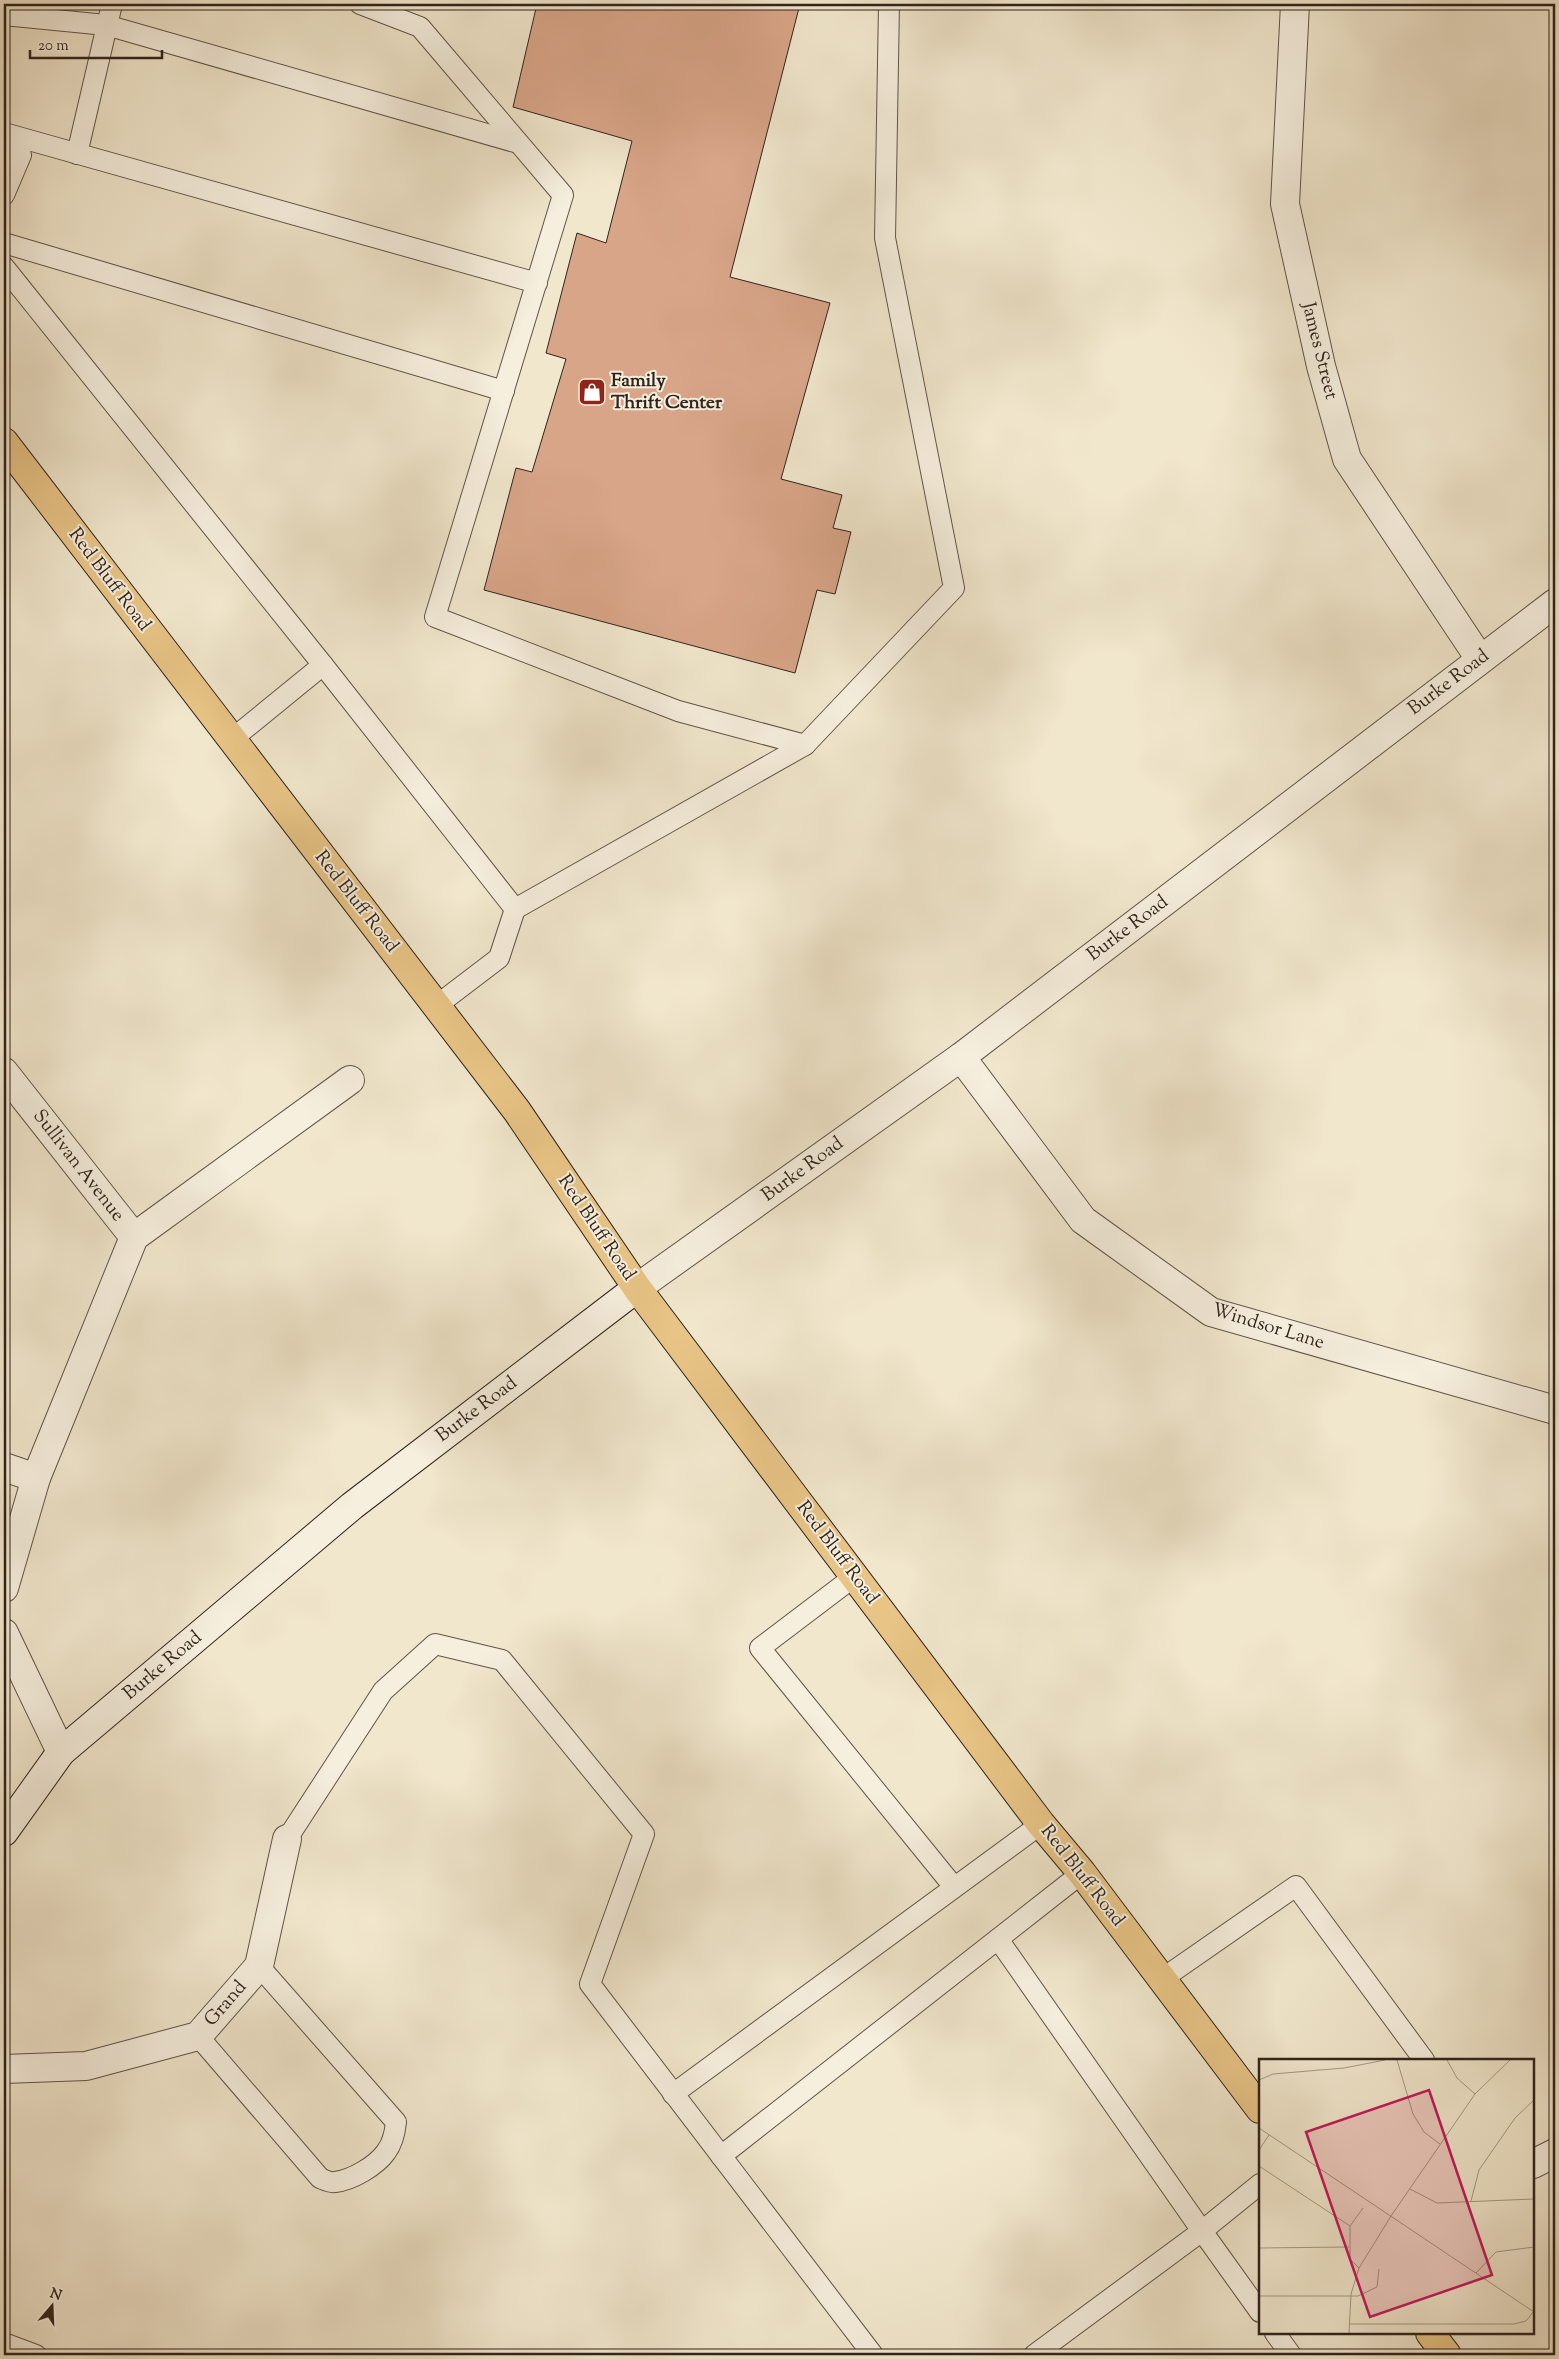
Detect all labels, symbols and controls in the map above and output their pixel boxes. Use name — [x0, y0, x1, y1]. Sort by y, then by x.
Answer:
scale bar — [30, 28, 162, 60]
text: 20 m — [38, 36, 69, 57]
street label: James Street — [1294, 299, 1344, 403]
place label: Family Thrift Center — [611, 368, 723, 417]
shop icon: Family Thrift Center — [577, 377, 607, 407]
street label: Red Bluff Road — [61, 523, 157, 637]
street label: Burke Road — [1403, 643, 1495, 723]
street label: Red Bluff Road — [308, 845, 405, 959]
street label: Burke Road — [1082, 889, 1174, 969]
street label: Sullivan Avenue — [26, 1104, 130, 1228]
street label: Burke Road — [756, 1131, 850, 1209]
street label: Red Bluff Road — [550, 1169, 642, 1287]
street label: Windsor Lane — [1208, 1297, 1328, 1357]
street label: Burke Road — [431, 1370, 523, 1450]
street label: Red Bluff Road — [789, 1496, 885, 1610]
street label: Burke Road — [118, 1625, 208, 1707]
street label: Red Bluff Road — [1034, 1819, 1131, 1933]
street label: Grand — [198, 1975, 254, 2033]
inset map — [1259, 2059, 1534, 2334]
north arrow — [28, 2282, 78, 2332]
text: N — [47, 2284, 64, 2307]

